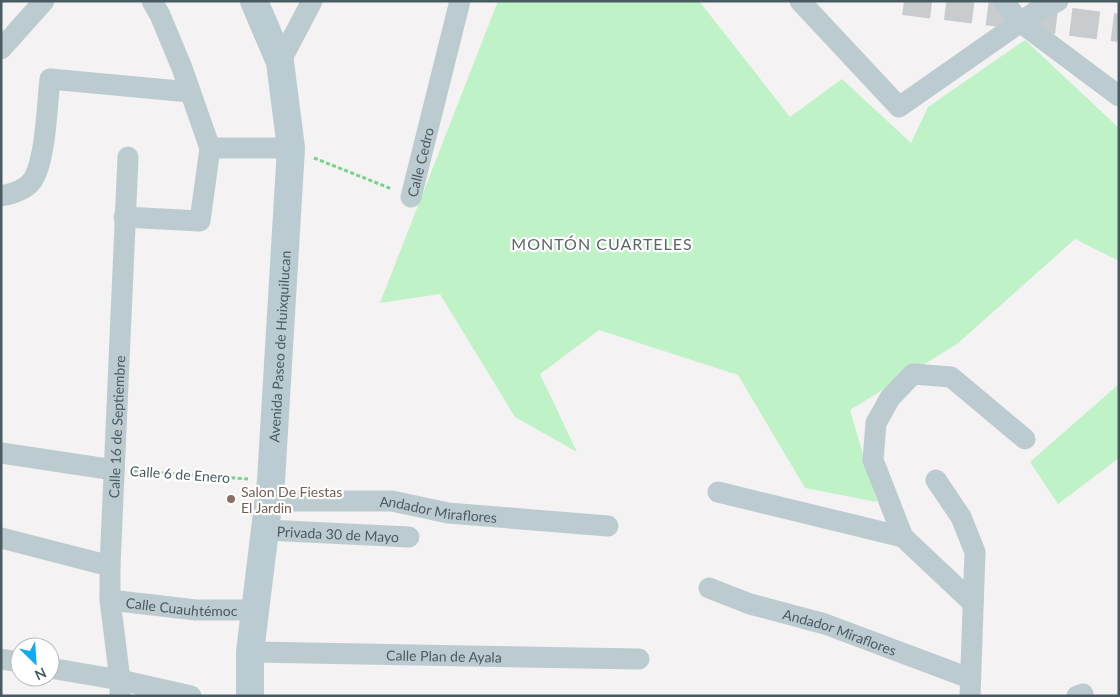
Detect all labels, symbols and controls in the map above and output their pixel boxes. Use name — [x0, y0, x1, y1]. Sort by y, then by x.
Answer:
street label: Calle Cedro — [403, 125, 437, 199]
district label: MONTÓN CUARTELES — [511, 234, 693, 253]
street label: Avenida Paseo de Huixquilucan — [265, 250, 293, 443]
street label: Calle 16 de Septiembre — [104, 355, 128, 499]
street label: Calle 6 de Enero — [129, 462, 231, 486]
place label: Salon De Fiestas El Jardin — [241, 483, 342, 516]
street label: Andador Miraflores — [380, 492, 498, 525]
marker: Salon De Fiestas El Jardin — [225, 493, 237, 505]
street label: Privada 30 de Mayo — [276, 522, 400, 545]
street label: Calle Cuauhtémoc — [125, 593, 238, 619]
street label: Andador Miraflores — [781, 605, 899, 659]
north arrow — [10, 637, 60, 687]
street label: Calle Plan de Ayala — [386, 646, 502, 665]
text: N — [32, 664, 49, 684]

